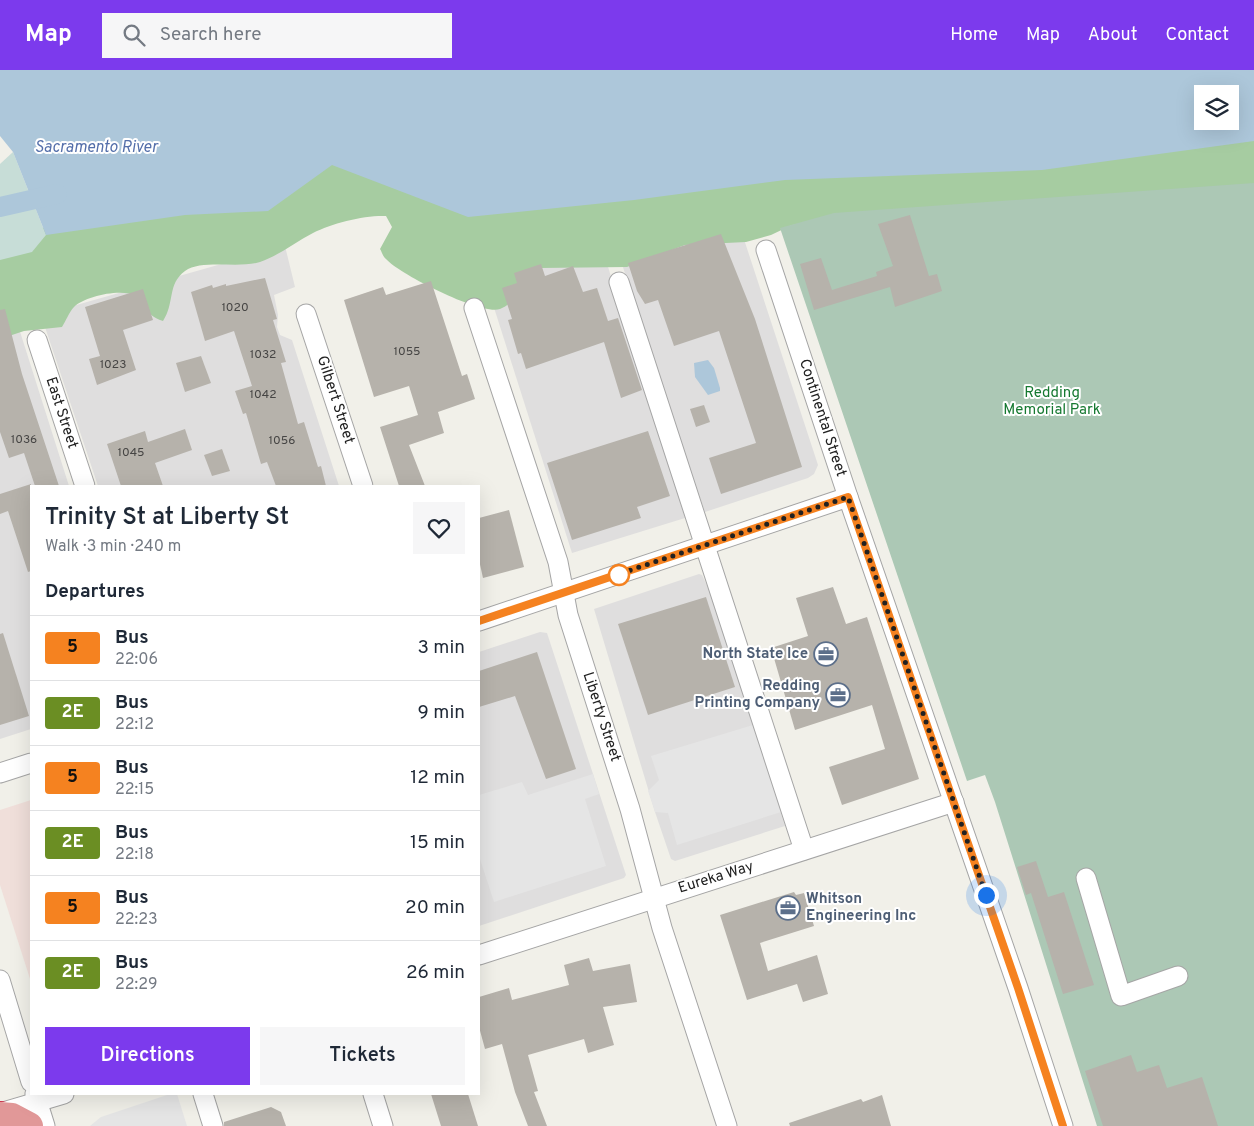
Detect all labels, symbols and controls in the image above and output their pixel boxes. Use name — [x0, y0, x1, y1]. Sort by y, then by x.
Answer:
search box — [102, 13, 452, 58]
text: Map — [25, 20, 72, 50]
icon: search — [120, 21, 148, 49]
text: Search here — [160, 23, 261, 47]
text: Home — [950, 24, 998, 47]
text: Map — [1026, 24, 1060, 47]
text: About — [1088, 24, 1137, 47]
text: Contact — [1165, 24, 1229, 47]
map controls — [1194, 85, 1239, 130]
button: layers — [1194, 85, 1239, 130]
water label: Sacramento River — [34, 138, 159, 158]
house number: 1020 — [221, 300, 249, 316]
house number: 1055 — [393, 344, 421, 360]
house number: 1032 — [250, 347, 276, 363]
street label: Gilbert Street — [312, 354, 358, 446]
house number: 1023 — [100, 357, 126, 373]
street label: Continental Street — [794, 357, 850, 479]
street label: East Street — [41, 375, 81, 451]
park label: Redding Memorial Park — [1003, 384, 1101, 420]
house number: 1042 — [250, 387, 276, 403]
house number: 1036 — [11, 432, 37, 448]
house number: 1056 — [269, 433, 295, 449]
house number: 1045 — [117, 445, 145, 461]
button: heart — [413, 502, 465, 554]
text: Trinity St at Liberty St — [45, 503, 289, 533]
text: Walk · 3 min · 240 m — [45, 537, 181, 557]
unlabelled marker — [608, 564, 630, 586]
text: Departures — [45, 580, 145, 604]
text: Bus — [115, 626, 149, 650]
text: 5 — [67, 636, 78, 659]
text: 3 min — [417, 636, 465, 660]
office icon: North State Ice — [813, 641, 839, 667]
place label: North State Ice — [703, 645, 808, 664]
text: 22:06 — [115, 650, 158, 670]
street label: Liberty Street — [578, 670, 624, 764]
place label: Redding Printing Company — [695, 677, 820, 713]
office icon: Redding Printing Company — [825, 682, 851, 708]
text: Bus — [115, 691, 149, 715]
text: 2E — [61, 701, 84, 724]
text: 9 min — [418, 701, 465, 725]
text: 22:12 — [115, 715, 154, 735]
text: Bus — [115, 756, 149, 780]
text: 5 — [67, 766, 78, 789]
text: 12 min — [410, 766, 465, 790]
text: 22:15 — [115, 780, 154, 800]
text: Bus — [115, 821, 149, 845]
text: 2E — [61, 831, 84, 854]
text: 15 min — [410, 831, 465, 855]
text: 22:18 — [115, 845, 154, 865]
street label: Eureka Way — [676, 858, 756, 898]
your location — [974, 883, 999, 908]
text: Bus — [115, 886, 149, 910]
place label: Whitson Engineering Inc — [806, 890, 916, 926]
office icon: Whitson Engineering Inc — [775, 895, 801, 921]
text: 5 — [67, 896, 78, 919]
text: 20 min — [405, 896, 465, 920]
text: 22:23 — [115, 910, 158, 930]
text: Bus — [115, 951, 149, 975]
text: 2E — [61, 961, 84, 984]
text: 26 min — [406, 961, 465, 985]
text: 22:29 — [115, 975, 158, 995]
button: Directions — [45, 1027, 250, 1085]
button: Tickets — [260, 1027, 465, 1085]

